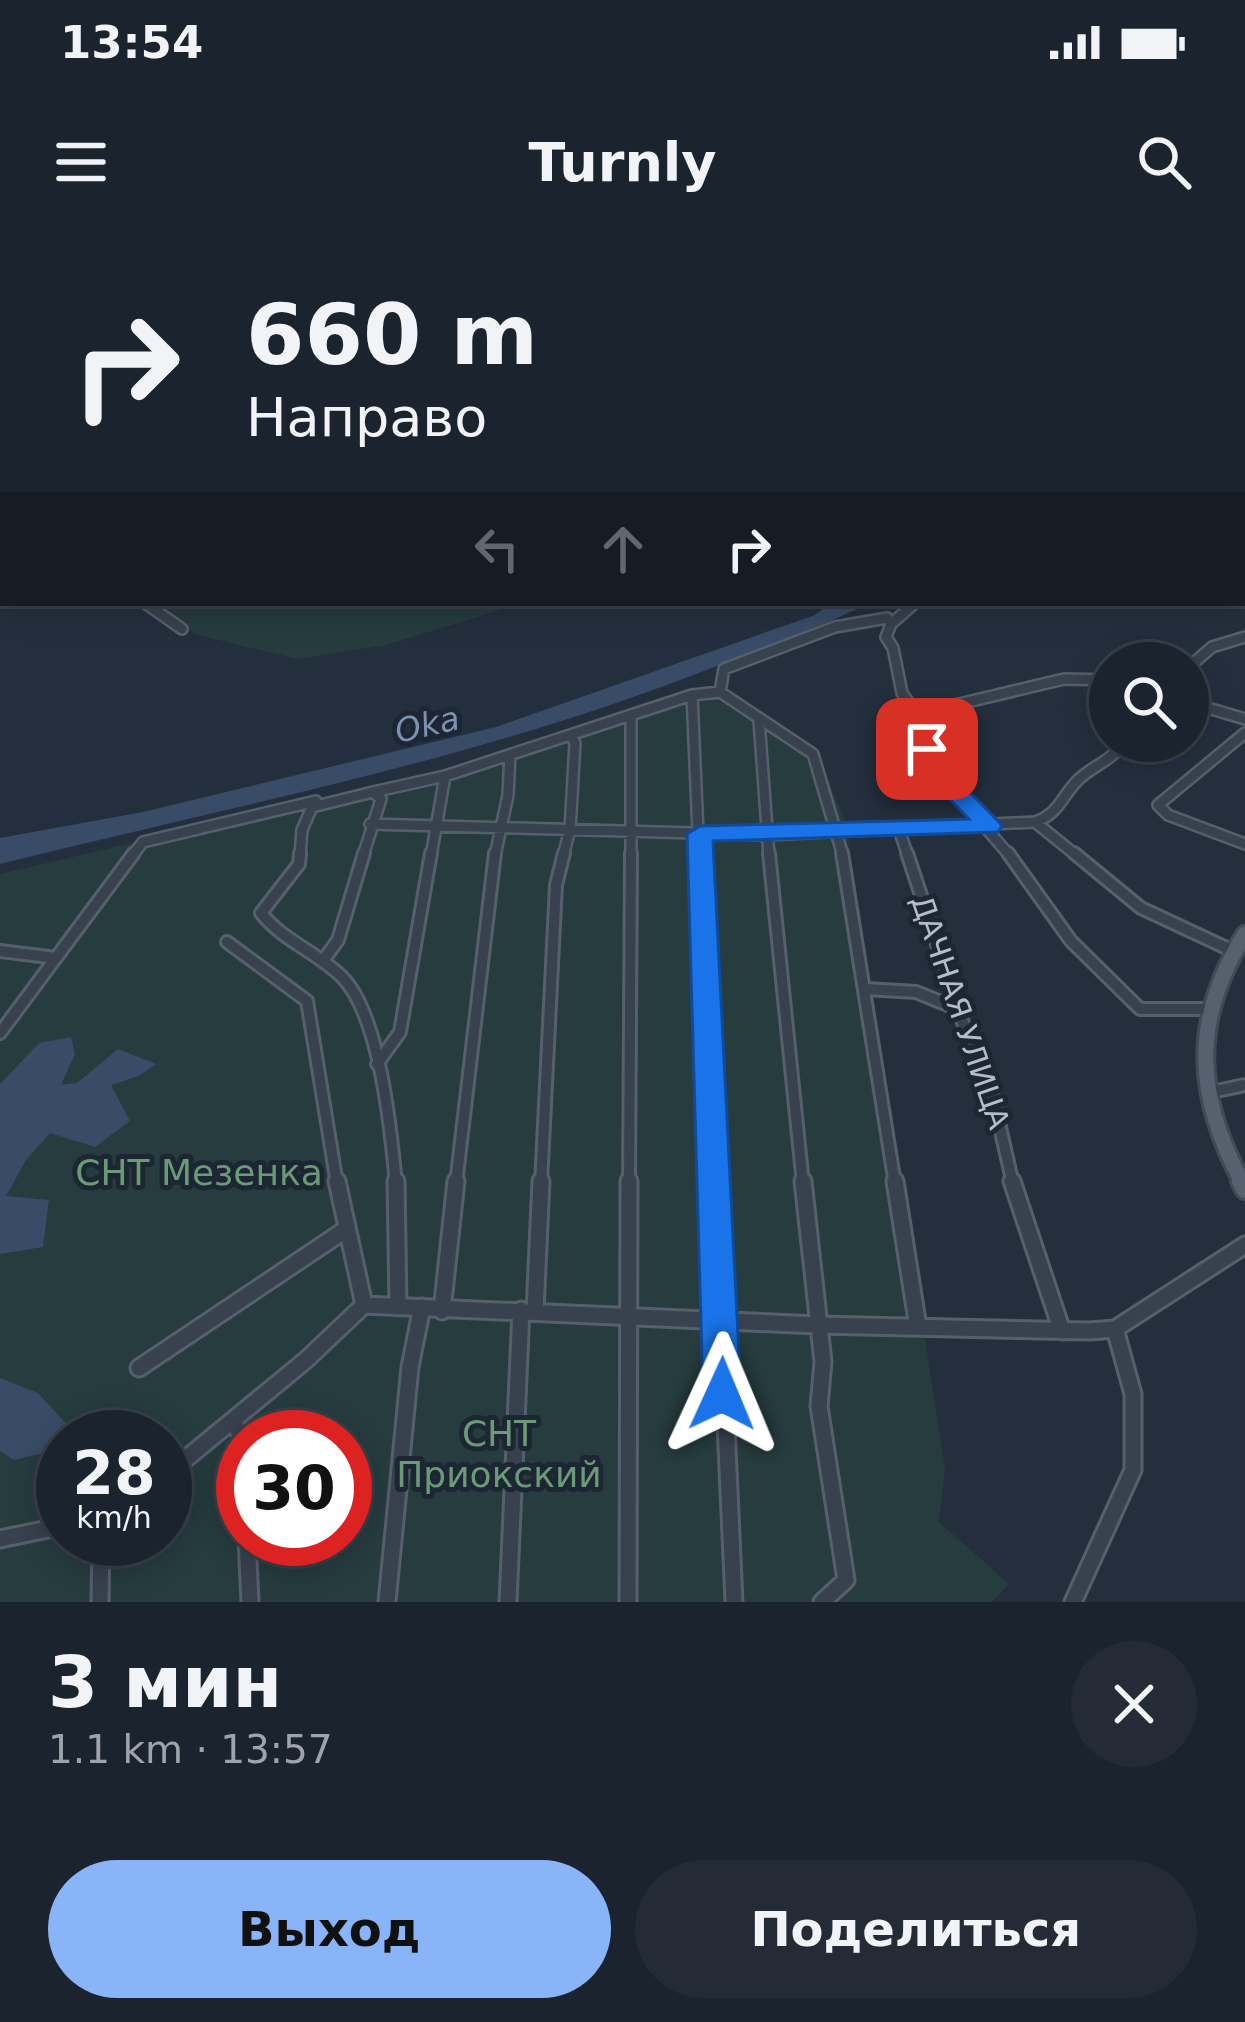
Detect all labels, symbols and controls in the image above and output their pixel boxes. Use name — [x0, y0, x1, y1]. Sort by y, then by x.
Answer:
text: 13:54 — [60, 16, 203, 69]
icon: menu — [48, 129, 114, 195]
icon: search — [1131, 129, 1197, 195]
text: Turnly — [528, 131, 717, 194]
text: 660 m — [246, 286, 538, 384]
icon: right — [48, 288, 204, 444]
text: Направо — [246, 386, 487, 449]
icon: left — [464, 516, 530, 582]
icon: ahead — [590, 516, 656, 582]
icon: right — [716, 516, 782, 582]
map controls — [1089, 642, 1209, 762]
button: search — [1089, 642, 1209, 762]
water label: Oka — [391, 698, 463, 751]
pin — [876, 698, 978, 800]
icon: arrive — [894, 716, 960, 782]
street label: ДАЧНАЯ УЛИЦА — [904, 890, 1017, 1134]
park label: СНТ Мезенка — [75, 1152, 323, 1193]
position arrow — [659, 1331, 785, 1457]
speed limit sign: 30 — [216, 1410, 372, 1566]
park label: СНТ Приокский — [396, 1413, 602, 1495]
text: 28 — [72, 1438, 156, 1508]
text: km/h — [76, 1500, 152, 1535]
text: 3 мин — [48, 1640, 282, 1724]
button: close — [1071, 1641, 1197, 1767]
text: 1.1 km · 13:57 — [48, 1727, 333, 1772]
button: Выход — [48, 1860, 611, 1998]
button: Поделиться — [635, 1860, 1197, 1998]

